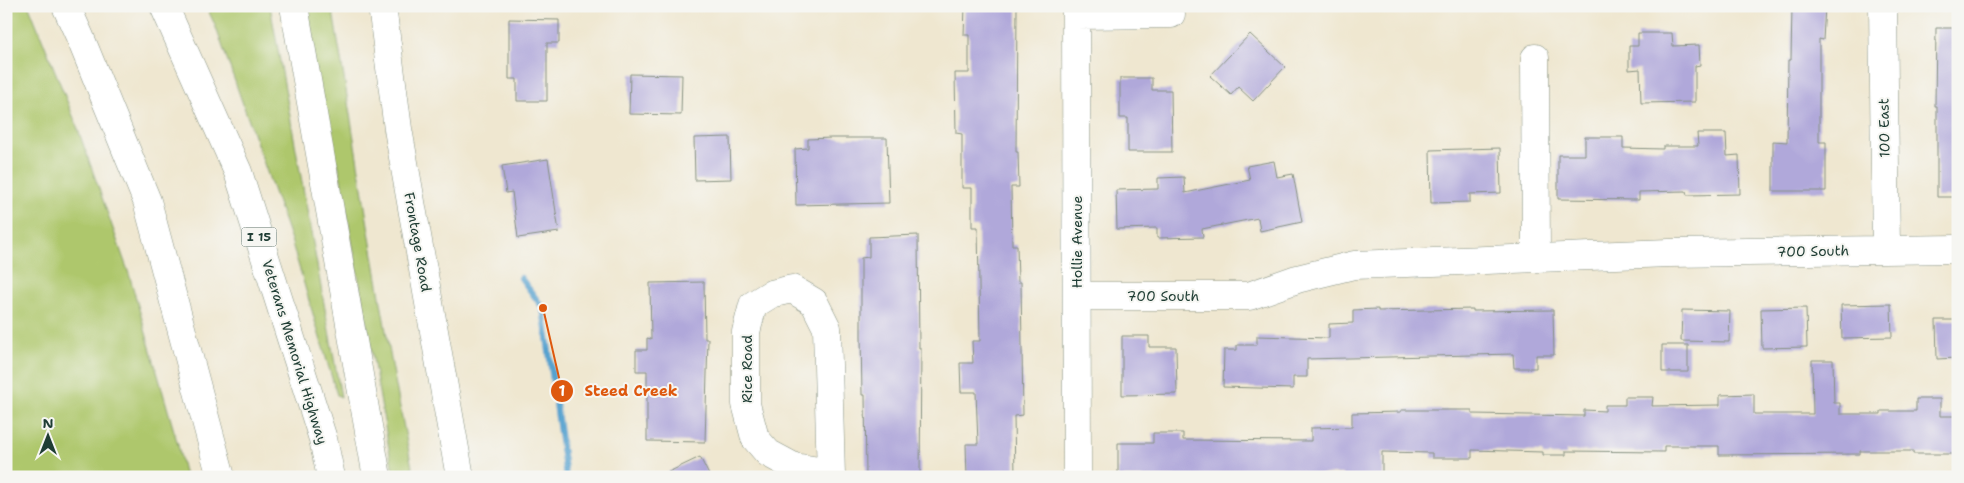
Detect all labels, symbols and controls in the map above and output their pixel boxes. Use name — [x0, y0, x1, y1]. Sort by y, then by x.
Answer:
street label: 100 East — [1874, 98, 1894, 158]
street label: Frontage Road — [400, 191, 436, 293]
street label: Hollie Avenue — [1068, 196, 1086, 288]
road number: I 15 — [242, 228, 276, 246]
street label: 700 South — [1777, 241, 1849, 261]
street label: Veterans Memorial Highway — [258, 257, 332, 447]
street label: 700 South — [1127, 287, 1199, 305]
street label: Rice Road — [738, 335, 756, 403]
callout: Steed Creek — [550, 376, 688, 406]
text: 1 — [559, 381, 566, 401]
text: Steed Creek — [584, 381, 678, 401]
north arrow — [22, 410, 72, 460]
text: N — [42, 414, 54, 432]

